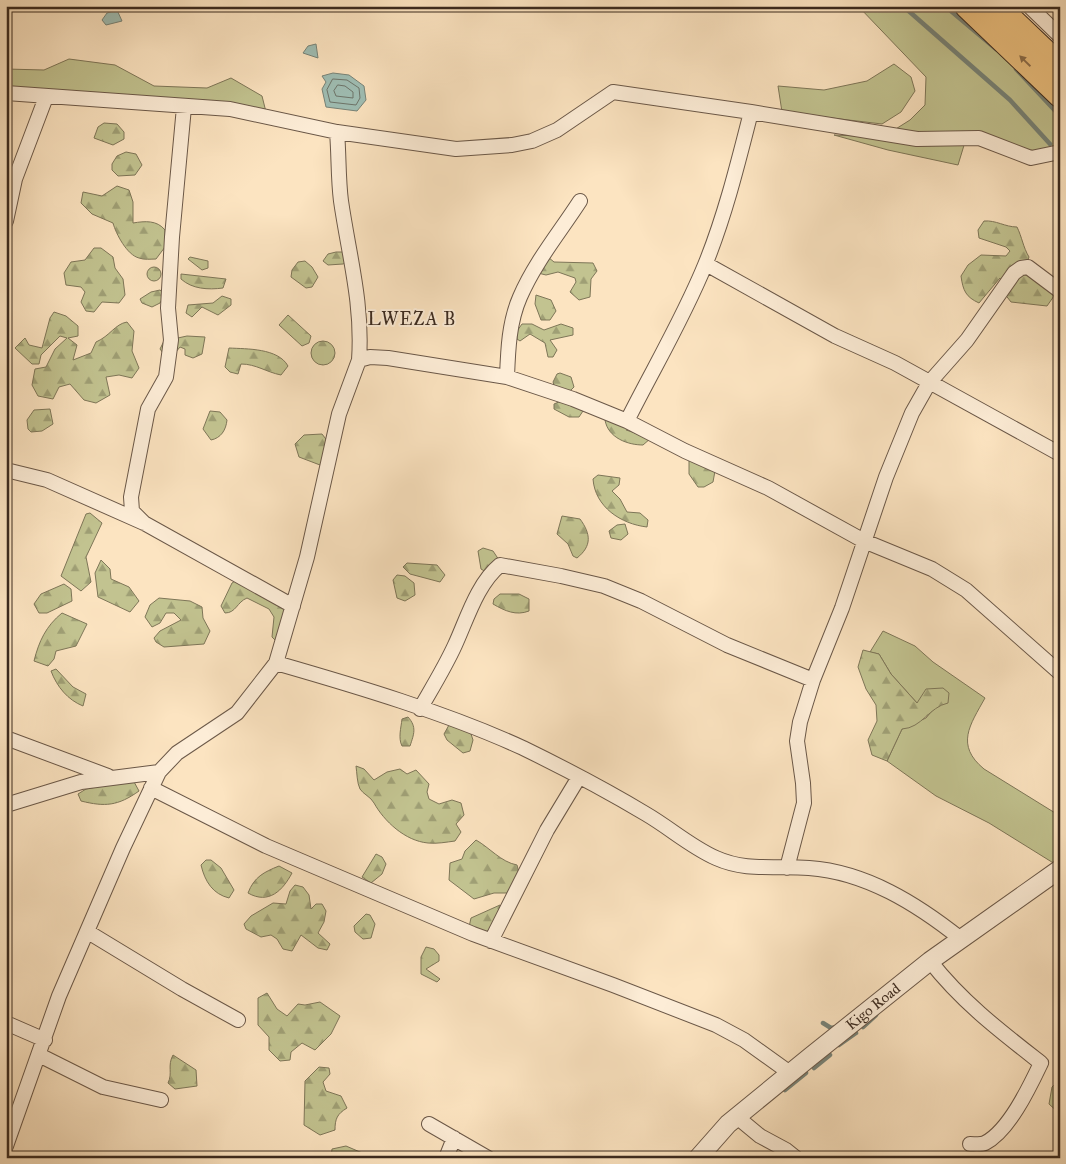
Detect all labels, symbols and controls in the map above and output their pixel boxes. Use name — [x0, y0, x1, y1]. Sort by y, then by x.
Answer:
one-way arrow — [1020, 55, 1032, 67]
district label: LWEZA B — [368, 308, 456, 330]
street label: Kigo Road — [842, 979, 904, 1034]

